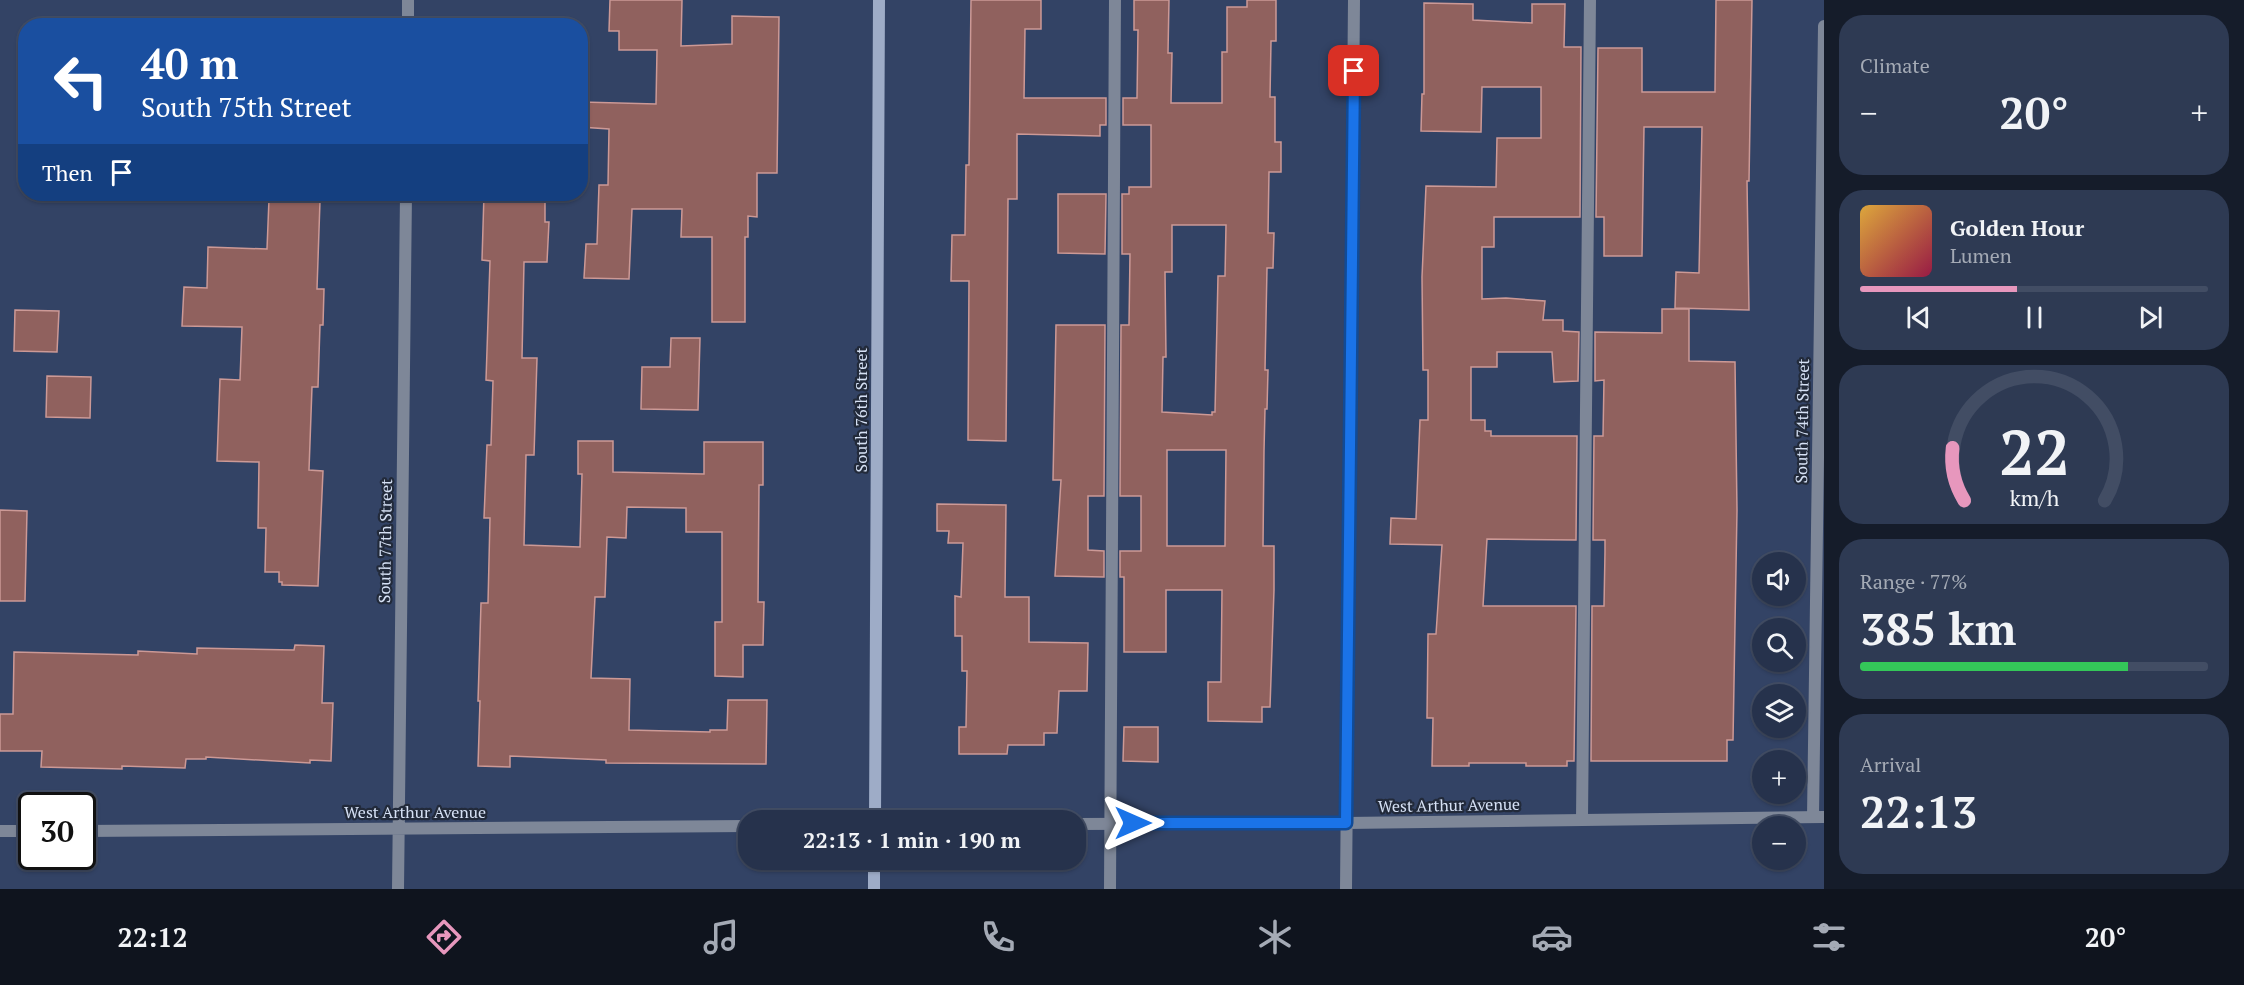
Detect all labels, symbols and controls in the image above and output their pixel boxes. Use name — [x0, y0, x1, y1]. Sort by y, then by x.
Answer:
text: 40 m — [141, 35, 239, 91]
icon: left — [42, 42, 120, 120]
pin — [1328, 45, 1379, 96]
text: Climate — [1860, 52, 1930, 79]
icon: arrive — [1337, 54, 1370, 87]
text: 20° — [1999, 82, 2069, 142]
text: South 75th Street — [141, 89, 352, 125]
text: − — [1860, 91, 1878, 134]
text: + — [2190, 91, 2208, 134]
icon: arrive — [105, 156, 138, 189]
text: Then — [42, 158, 93, 187]
text: Golden Hour — [1950, 213, 2084, 242]
text: Lumen — [1950, 242, 2012, 269]
icon: previous — [1902, 301, 1935, 334]
icon: pause — [2018, 301, 2051, 334]
icon: next — [2134, 301, 2167, 334]
street label: South 76th Street — [850, 348, 872, 472]
street label: South 74th Street — [1790, 358, 1814, 484]
text: 22 — [1999, 411, 2069, 494]
street label: South 77th Street — [373, 479, 397, 603]
text: km/h — [2009, 485, 2059, 513]
map controls — [1752, 552, 1806, 870]
button: sound — [1752, 552, 1806, 606]
text: Range · 77% — [1860, 568, 1967, 595]
text: 385 km — [1860, 598, 2016, 658]
button: search — [1752, 618, 1806, 672]
button: layers — [1752, 684, 1806, 738]
button: + — [1752, 750, 1806, 804]
text: Arrival — [1860, 751, 1921, 778]
text: 22:13 — [1860, 781, 1977, 841]
position arrow — [1101, 791, 1165, 855]
speed limit sign: 30 — [18, 792, 96, 870]
street label: West Arthur Avenue — [1378, 793, 1520, 817]
street label: West Arthur Avenue — [344, 801, 486, 823]
button: − — [1752, 816, 1806, 870]
text: 22:13 · 1 min · 190 m — [803, 825, 1021, 854]
icon: directions — [423, 916, 465, 958]
icon: music — [700, 916, 742, 958]
icon: phone — [977, 916, 1019, 958]
icon: climate — [1254, 916, 1296, 958]
icon: car — [1531, 916, 1573, 958]
icon: filters — [1808, 916, 1850, 958]
text: 22:12 — [118, 919, 188, 955]
text: 20° — [2085, 919, 2126, 955]

